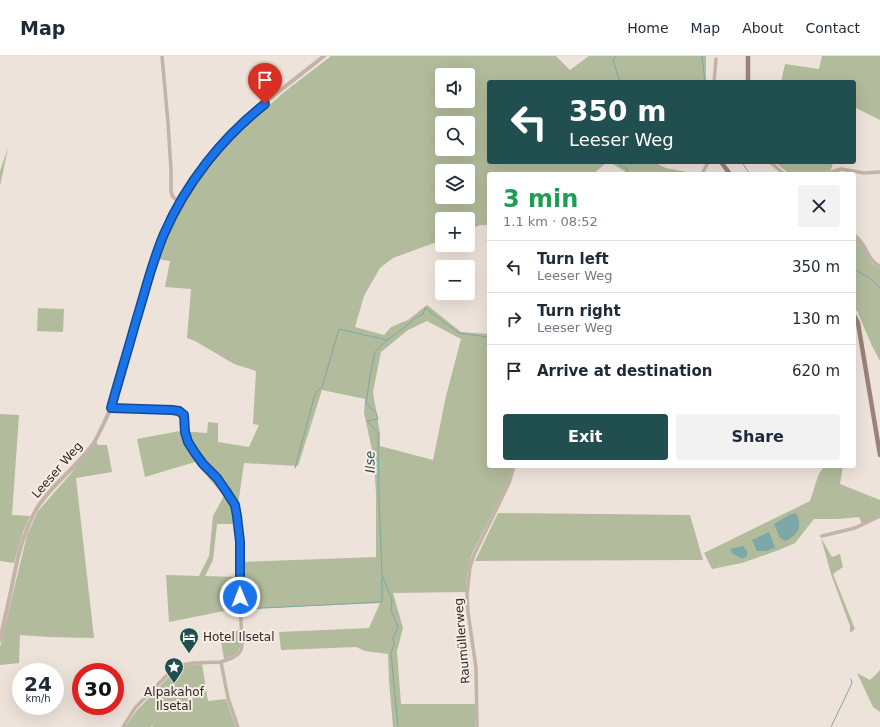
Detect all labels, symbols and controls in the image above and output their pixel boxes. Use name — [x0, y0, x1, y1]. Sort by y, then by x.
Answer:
text: Map — [20, 17, 65, 39]
text: Home — [627, 20, 669, 36]
text: Map — [691, 20, 720, 36]
text: About — [742, 20, 784, 36]
text: Contact — [806, 20, 860, 36]
pin — [248, 63, 282, 104]
map controls — [435, 68, 475, 300]
button: sound — [435, 68, 475, 108]
icon: arrive — [254, 69, 276, 91]
text: 350 m — [569, 95, 666, 128]
icon: left — [503, 96, 555, 148]
button: search — [435, 116, 475, 156]
text: Leeser Weg — [569, 129, 674, 150]
button: layers — [435, 164, 475, 204]
text: 3 min — [503, 185, 578, 213]
button: close — [798, 185, 840, 227]
button: + — [435, 212, 475, 252]
text: 1.1 km · 08:52 — [503, 214, 598, 229]
text: Turn left — [537, 250, 609, 268]
icon: left — [503, 256, 525, 278]
text: 350 m — [792, 258, 840, 276]
button: − — [435, 260, 475, 300]
text: Leeser Weg — [537, 268, 613, 283]
text: Turn right — [537, 302, 621, 320]
icon: right — [503, 308, 525, 330]
text: 130 m — [792, 310, 840, 328]
text: Leeser Weg — [537, 320, 613, 335]
icon: arrive — [503, 360, 525, 382]
text: Arrive at destination — [537, 362, 712, 380]
text: 620 m — [792, 362, 840, 380]
button: Exit — [503, 414, 668, 460]
button: Share — [676, 414, 840, 460]
street label: Leeser Weg — [29, 439, 85, 501]
water label: Ilse — [362, 451, 378, 473]
position arrow — [219, 576, 261, 618]
street label: Raumüllerweg — [451, 597, 473, 685]
hotel icon: Hotel Ilsetal — [178, 626, 200, 654]
place label: Hotel Ilsetal — [203, 630, 275, 644]
place icon: Alpakahof Ilsetal — [163, 656, 185, 684]
speed limit sign: 30 — [72, 663, 124, 715]
text: 24 — [24, 672, 52, 696]
place label: Alpakahof Ilsetal — [144, 685, 205, 713]
text: km/h — [25, 693, 51, 704]

